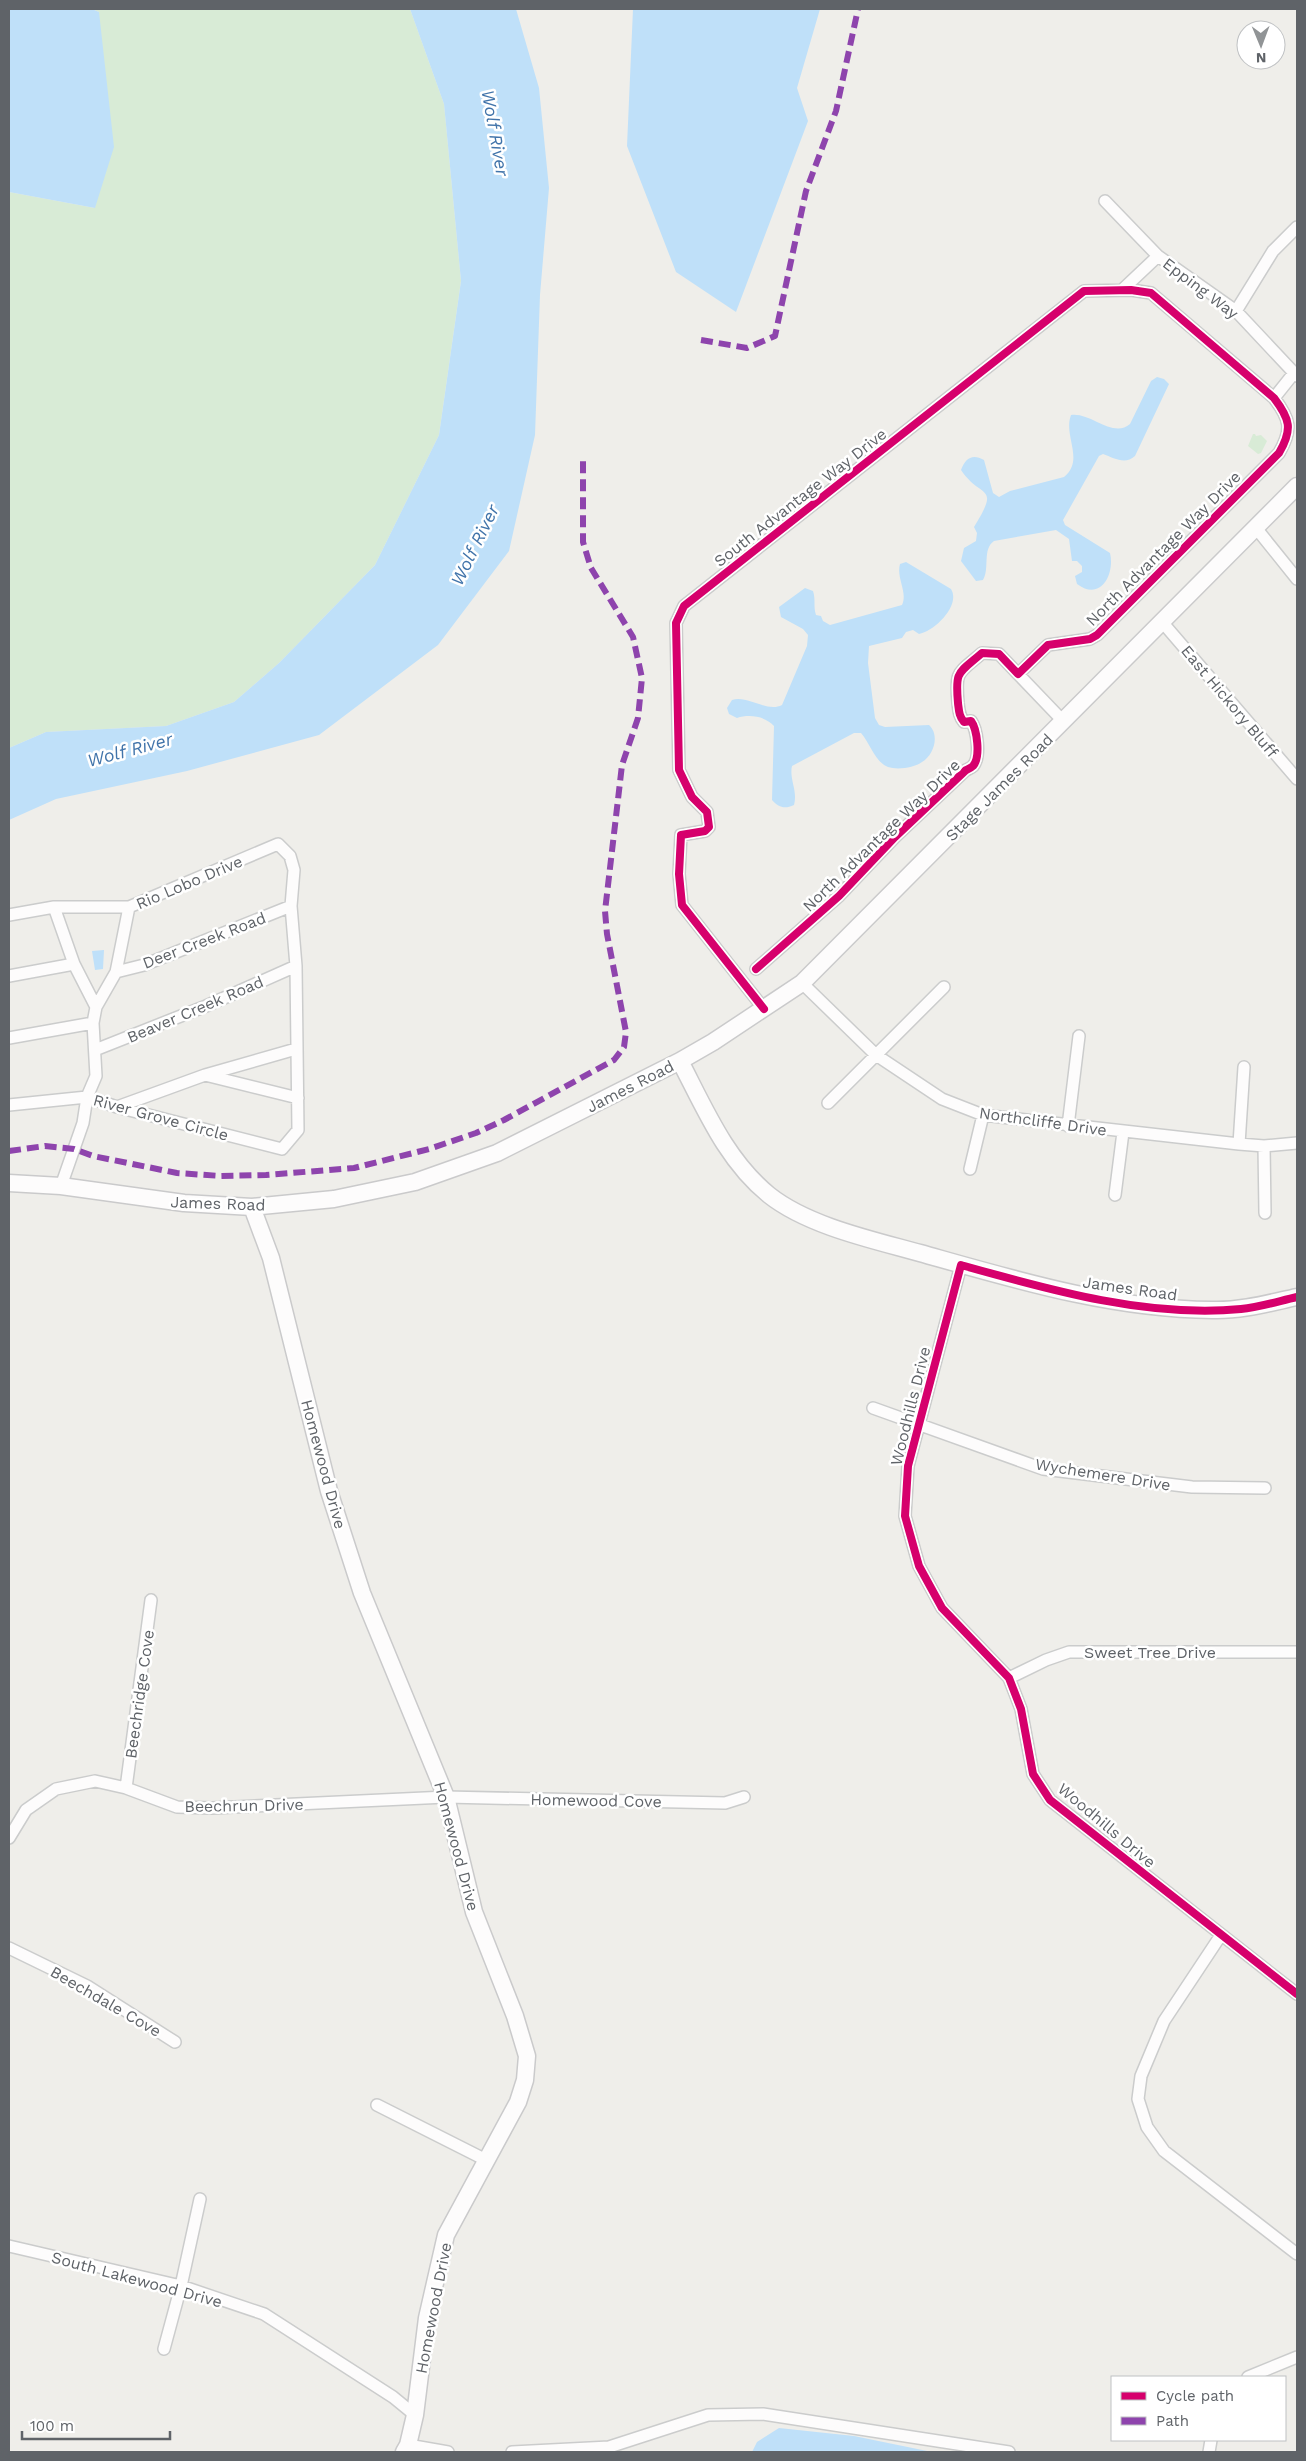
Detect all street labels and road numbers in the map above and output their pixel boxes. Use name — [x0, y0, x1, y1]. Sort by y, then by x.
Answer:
street label: Epping Way — [1159, 254, 1243, 323]
street label: South Advantage Way Drive — [710, 424, 890, 571]
street label: North Advantage Way Drive — [1082, 467, 1245, 630]
street label: East Hickory Bluff — [1177, 641, 1282, 762]
street label: Stage James Road — [942, 730, 1057, 845]
street label: North Advantage Way Drive — [799, 755, 964, 916]
street label: Rio Lobo Drive — [133, 852, 245, 913]
street label: Deer Creek Road — [140, 908, 269, 973]
street label: Beaver Creek Road — [124, 972, 266, 1047]
street label: James Road — [583, 1056, 677, 1117]
street label: River Grove Circle — [91, 1090, 230, 1145]
street label: Northcliffe Drive — [978, 1103, 1108, 1140]
street label: James Road — [170, 1192, 266, 1215]
street label: James Road — [1081, 1272, 1178, 1305]
street label: Woodhills Drive — [887, 1345, 934, 1467]
street label: Homewood Drive — [297, 1397, 350, 1531]
street label: Wychemere Drive — [1034, 1454, 1172, 1495]
street label: Beechridge Cove — [121, 1628, 158, 1760]
street label: Sweet Tree Drive — [1084, 1643, 1216, 1662]
street label: Homewood Drive — [430, 1779, 483, 1913]
street label: Woodhills Drive — [1054, 1779, 1159, 1872]
street label: Homewood Cove — [530, 1790, 662, 1811]
street label: Beechrun Drive — [184, 1795, 304, 1816]
street label: Beechdale Cove — [47, 1962, 164, 2041]
street label: Homewood Drive — [411, 2241, 456, 2375]
street label: South Lakewood Drive — [49, 2248, 224, 2311]

